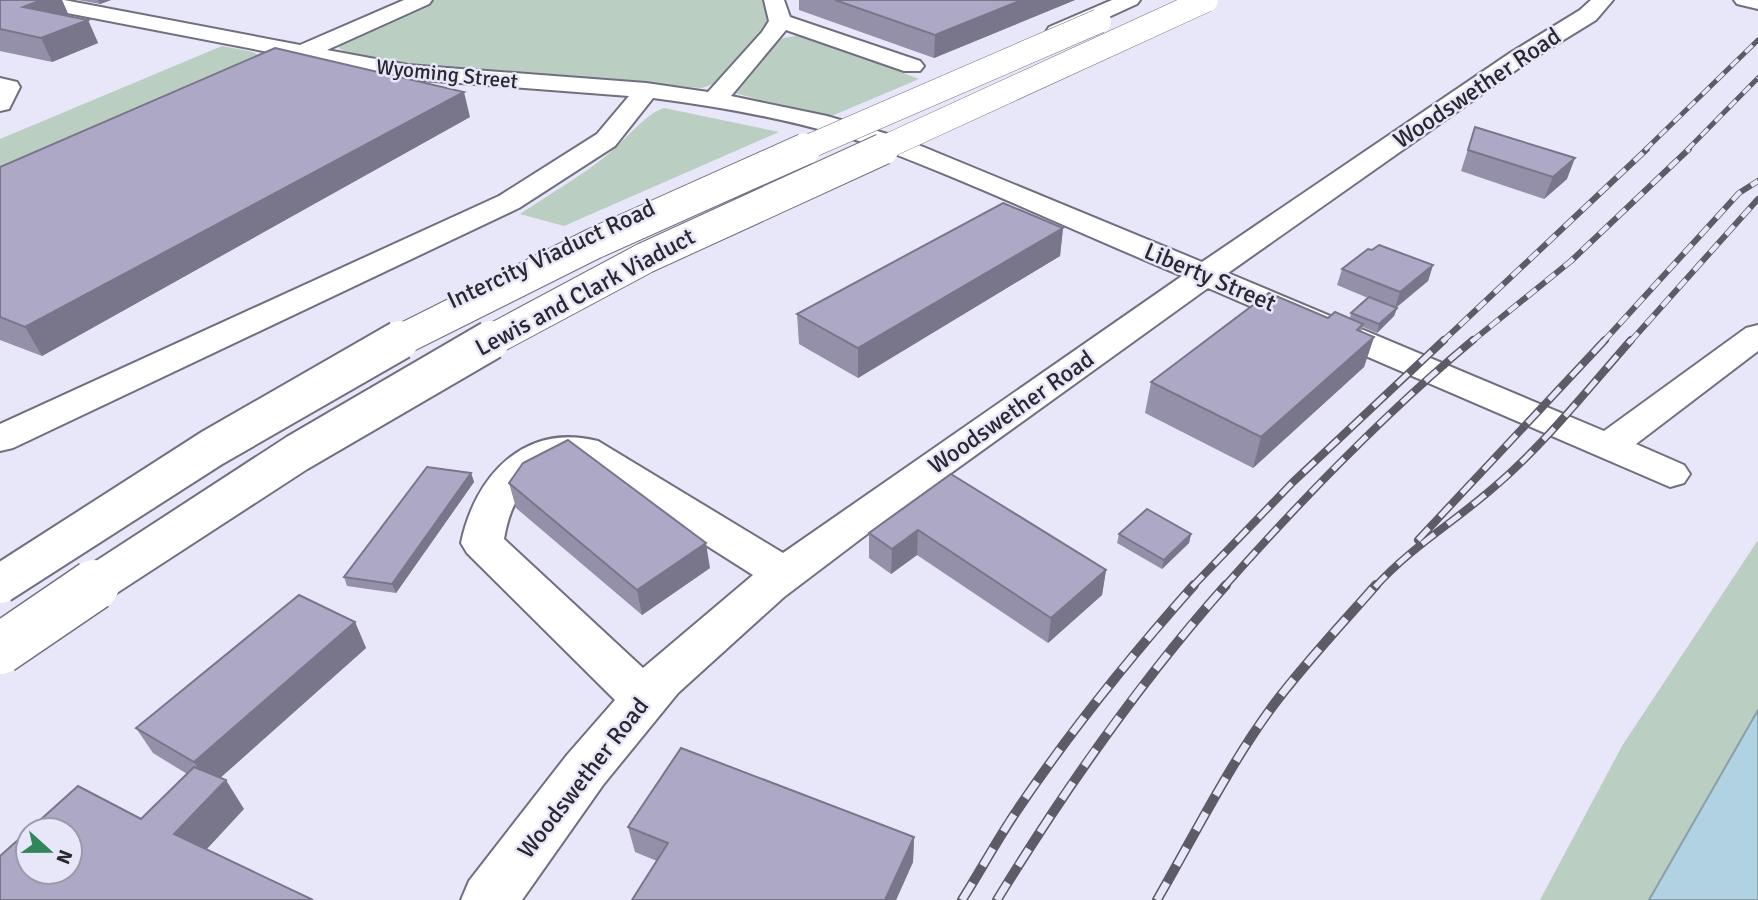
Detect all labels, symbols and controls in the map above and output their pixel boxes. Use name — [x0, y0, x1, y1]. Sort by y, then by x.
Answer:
street label: Woodswether Road — [1388, 21, 1566, 155]
street label: Wyoming Street — [375, 54, 519, 94]
street label: Intercity Viaduct Road — [442, 193, 660, 315]
street label: Lewis and Clark Viaduct — [470, 221, 700, 363]
street label: Liberty Street — [1140, 236, 1280, 318]
street label: Woodswether Road — [922, 344, 1100, 480]
street label: Woodswether Road — [511, 692, 655, 864]
north arrow — [14, 816, 84, 886]
text: N — [50, 846, 78, 867]

